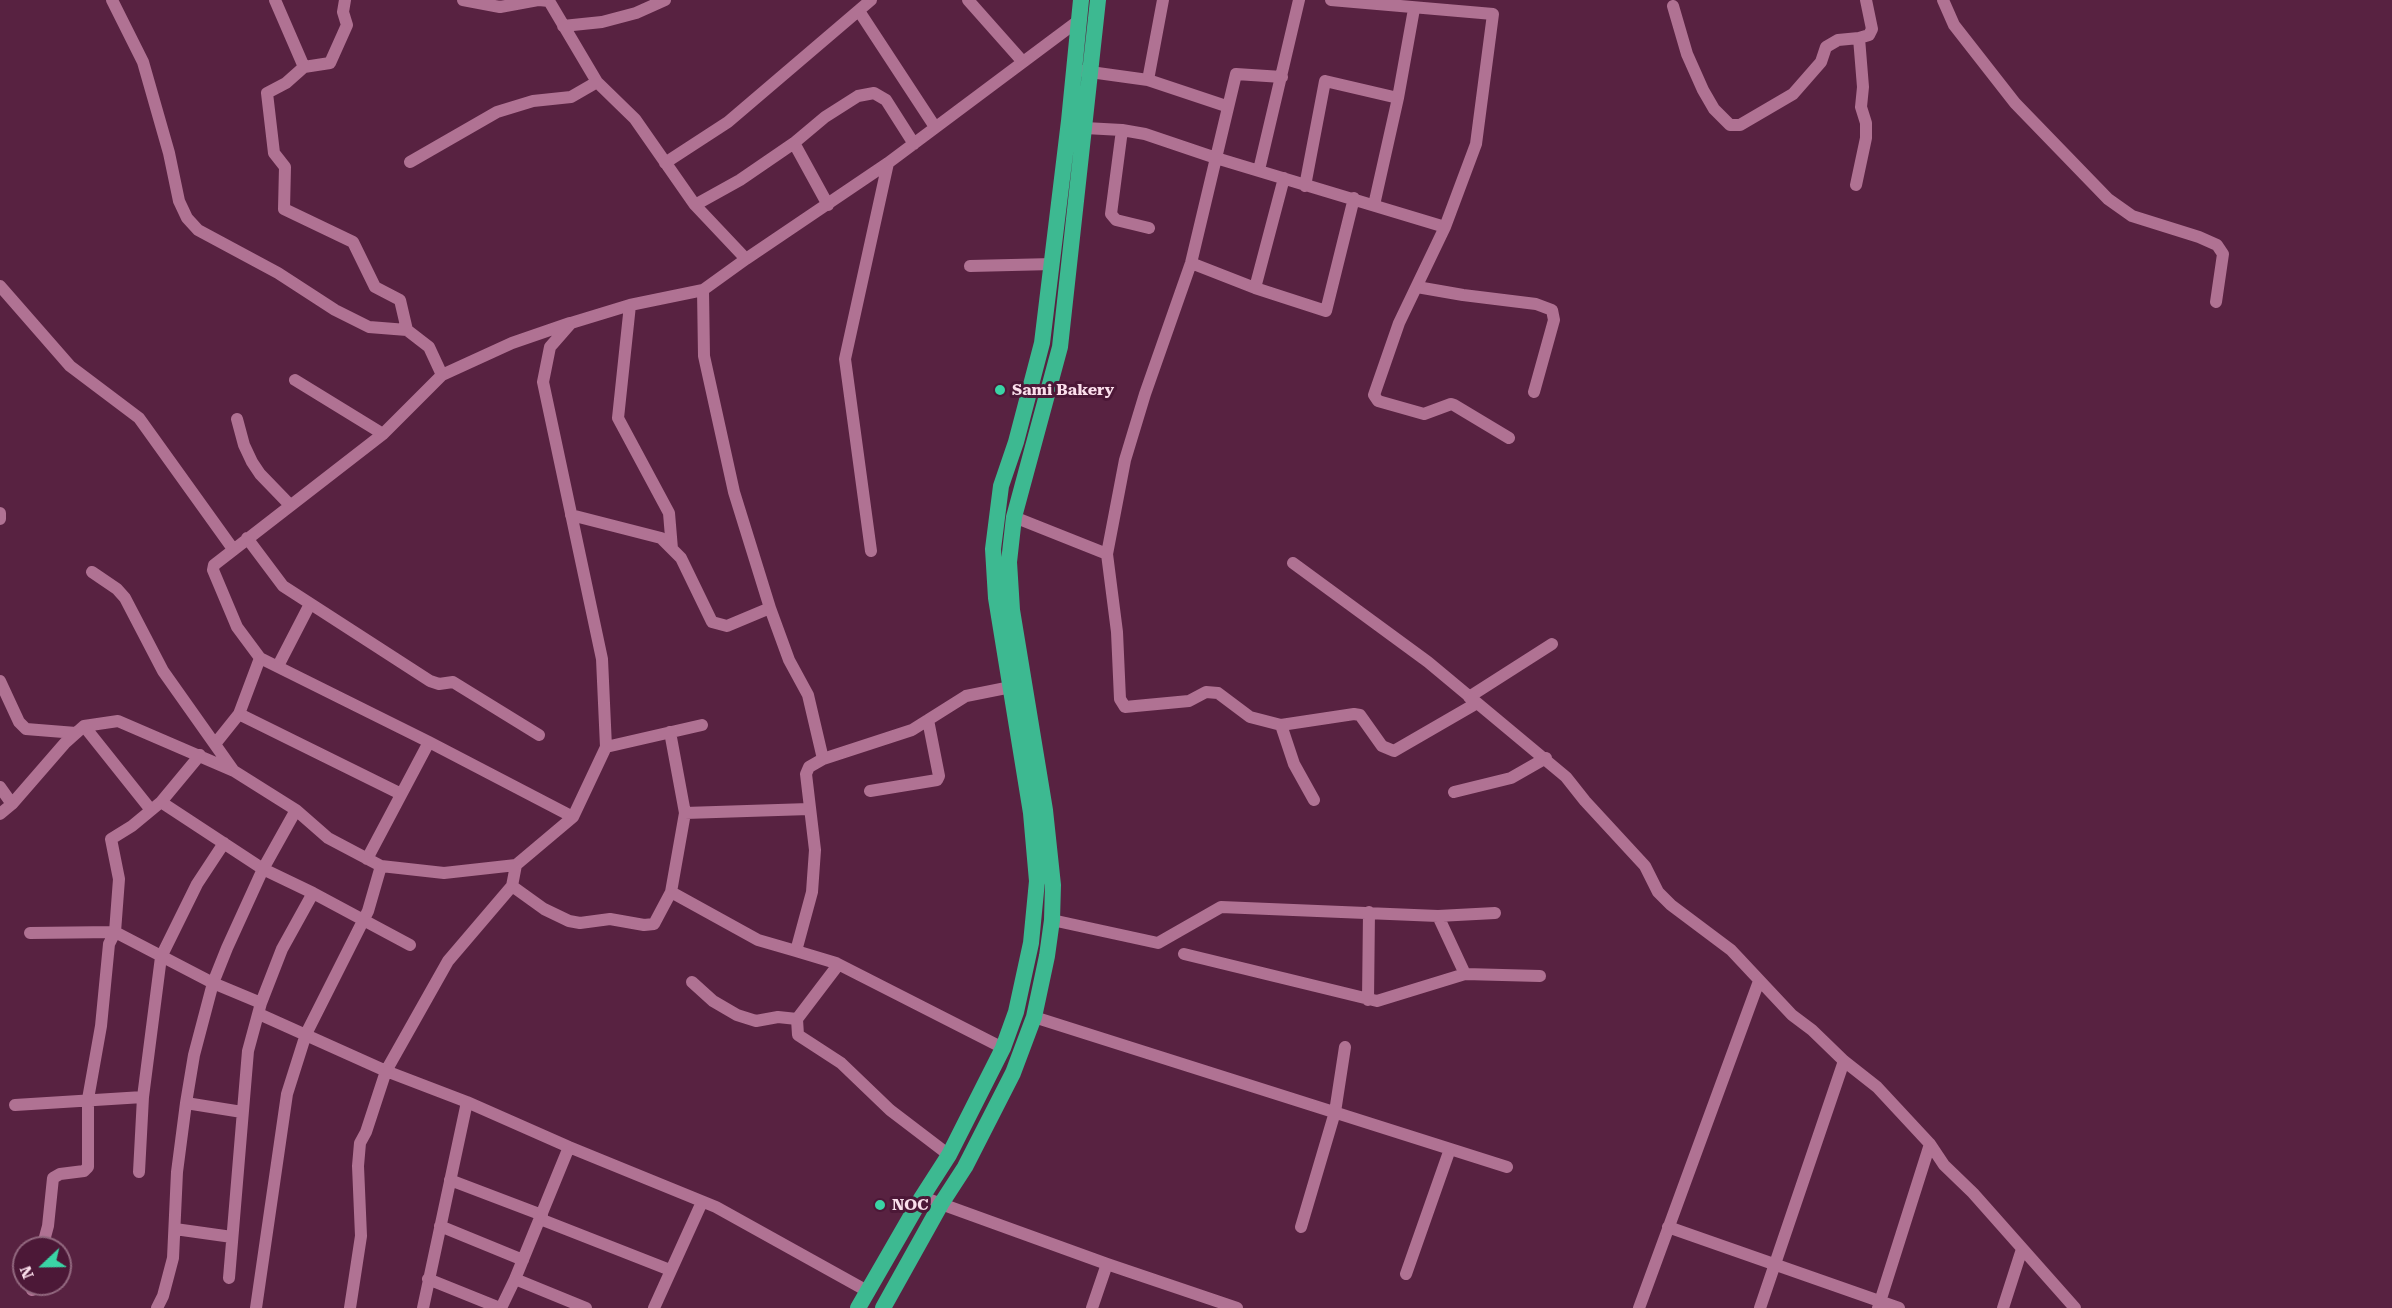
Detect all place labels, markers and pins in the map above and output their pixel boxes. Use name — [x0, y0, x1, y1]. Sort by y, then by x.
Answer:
place label: Sami Bakery — [1012, 380, 1114, 400]
marker: Sami Bakery — [993, 383, 1007, 397]
place label: NOC — [892, 1195, 928, 1215]
marker: NOC — [873, 1198, 887, 1212]

